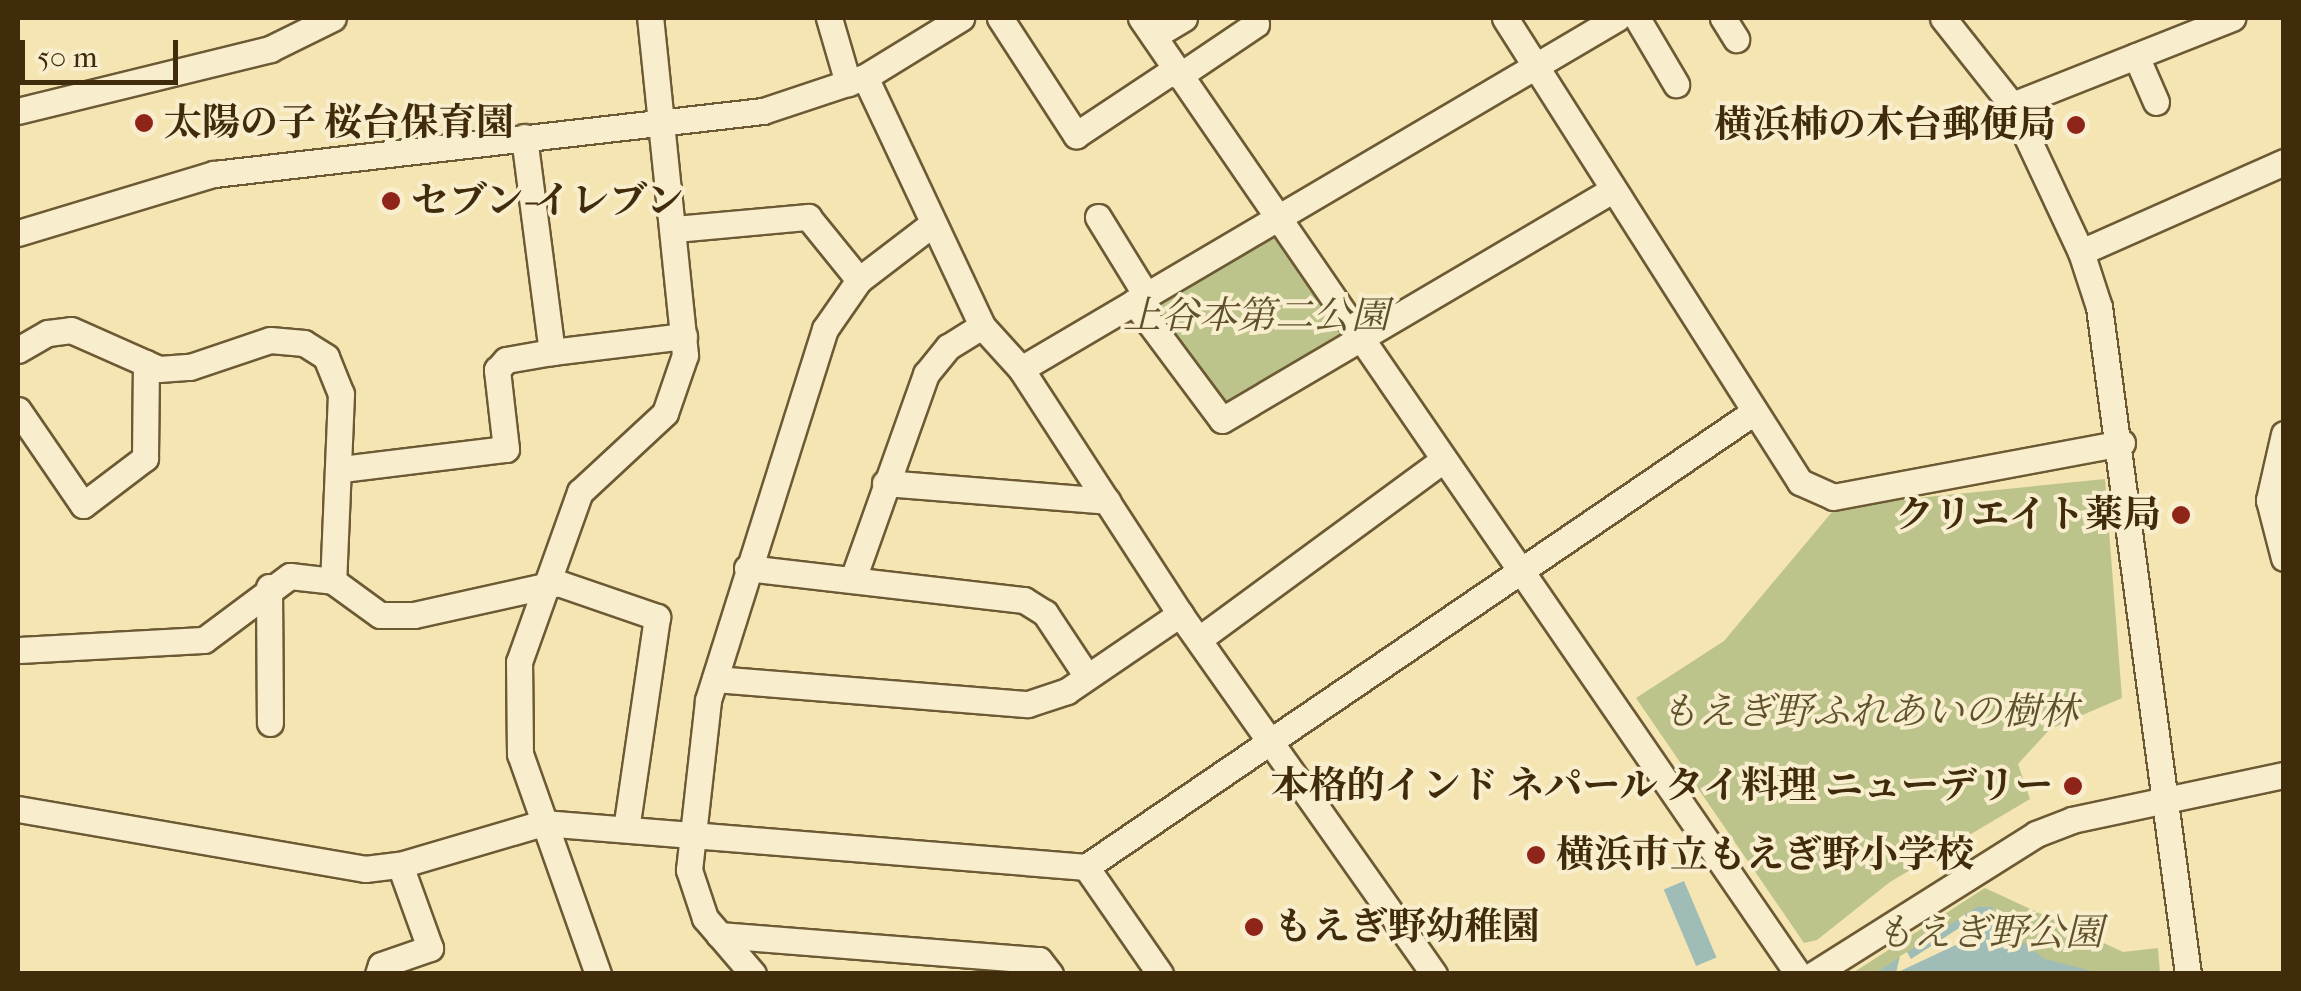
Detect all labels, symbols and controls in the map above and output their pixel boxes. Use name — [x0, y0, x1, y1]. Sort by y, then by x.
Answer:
scale bar — [25, 20, 182, 82]
text: 50 m — [37, 40, 98, 75]
place label: 太陽の子 桜台保育園 — [164, 100, 514, 146]
place label: 横浜柿の木台郵便局 — [1714, 102, 2056, 148]
marker: 太陽の子 桜台保育園 — [133, 112, 155, 134]
marker: 横浜柿の木台郵便局 — [2065, 114, 2087, 136]
place label: セブン-イレブン — [411, 178, 687, 224]
marker: セブン-イレブン — [380, 190, 402, 212]
park label: 上谷本第二公園 — [1123, 293, 1389, 339]
place label: クリエイト薬局 — [1895, 492, 2161, 538]
marker: クリエイト薬局 — [2170, 504, 2192, 526]
park label: もえぎ野ふれあいの樹林 — [1660, 689, 2078, 735]
place label: 本格的インド ネパール タイ料理 ニューデリー — [1269, 763, 2053, 809]
marker: 本格的インド ネパール タイ料理 ニューデリー — [2062, 775, 2084, 797]
place label: 横浜市立もえぎ野小学校 — [1556, 832, 1974, 878]
marker: 横浜市立もえぎ野小学校 — [1525, 844, 1547, 866]
place label: もえぎ野幼稚園 — [1274, 904, 1540, 950]
park label: もえぎ野公園 — [1875, 910, 2103, 956]
marker: もえぎ野幼稚園 — [1243, 916, 1265, 938]

